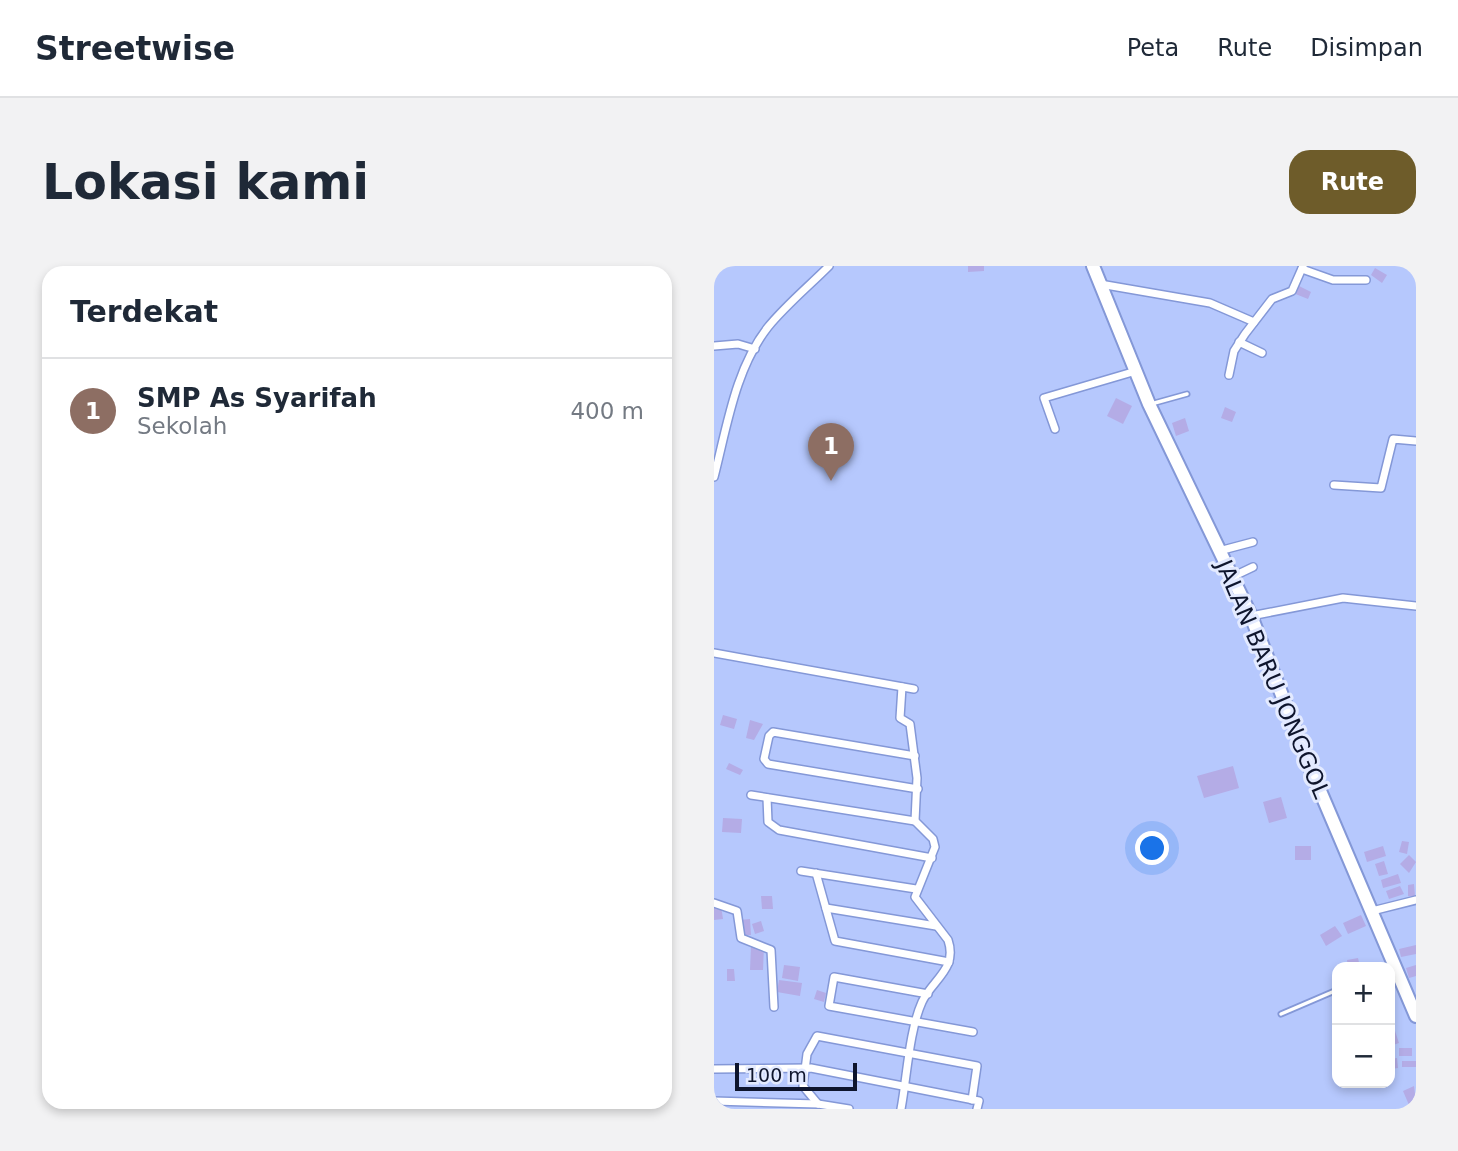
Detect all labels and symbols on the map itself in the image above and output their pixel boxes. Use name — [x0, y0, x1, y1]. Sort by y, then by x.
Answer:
pin: 1 — [808, 423, 854, 481]
street label: JALAN BARU JONGGOL — [1210, 554, 1335, 802]
your location — [1135, 831, 1169, 865]
scale bar — [735, 1060, 858, 1092]

